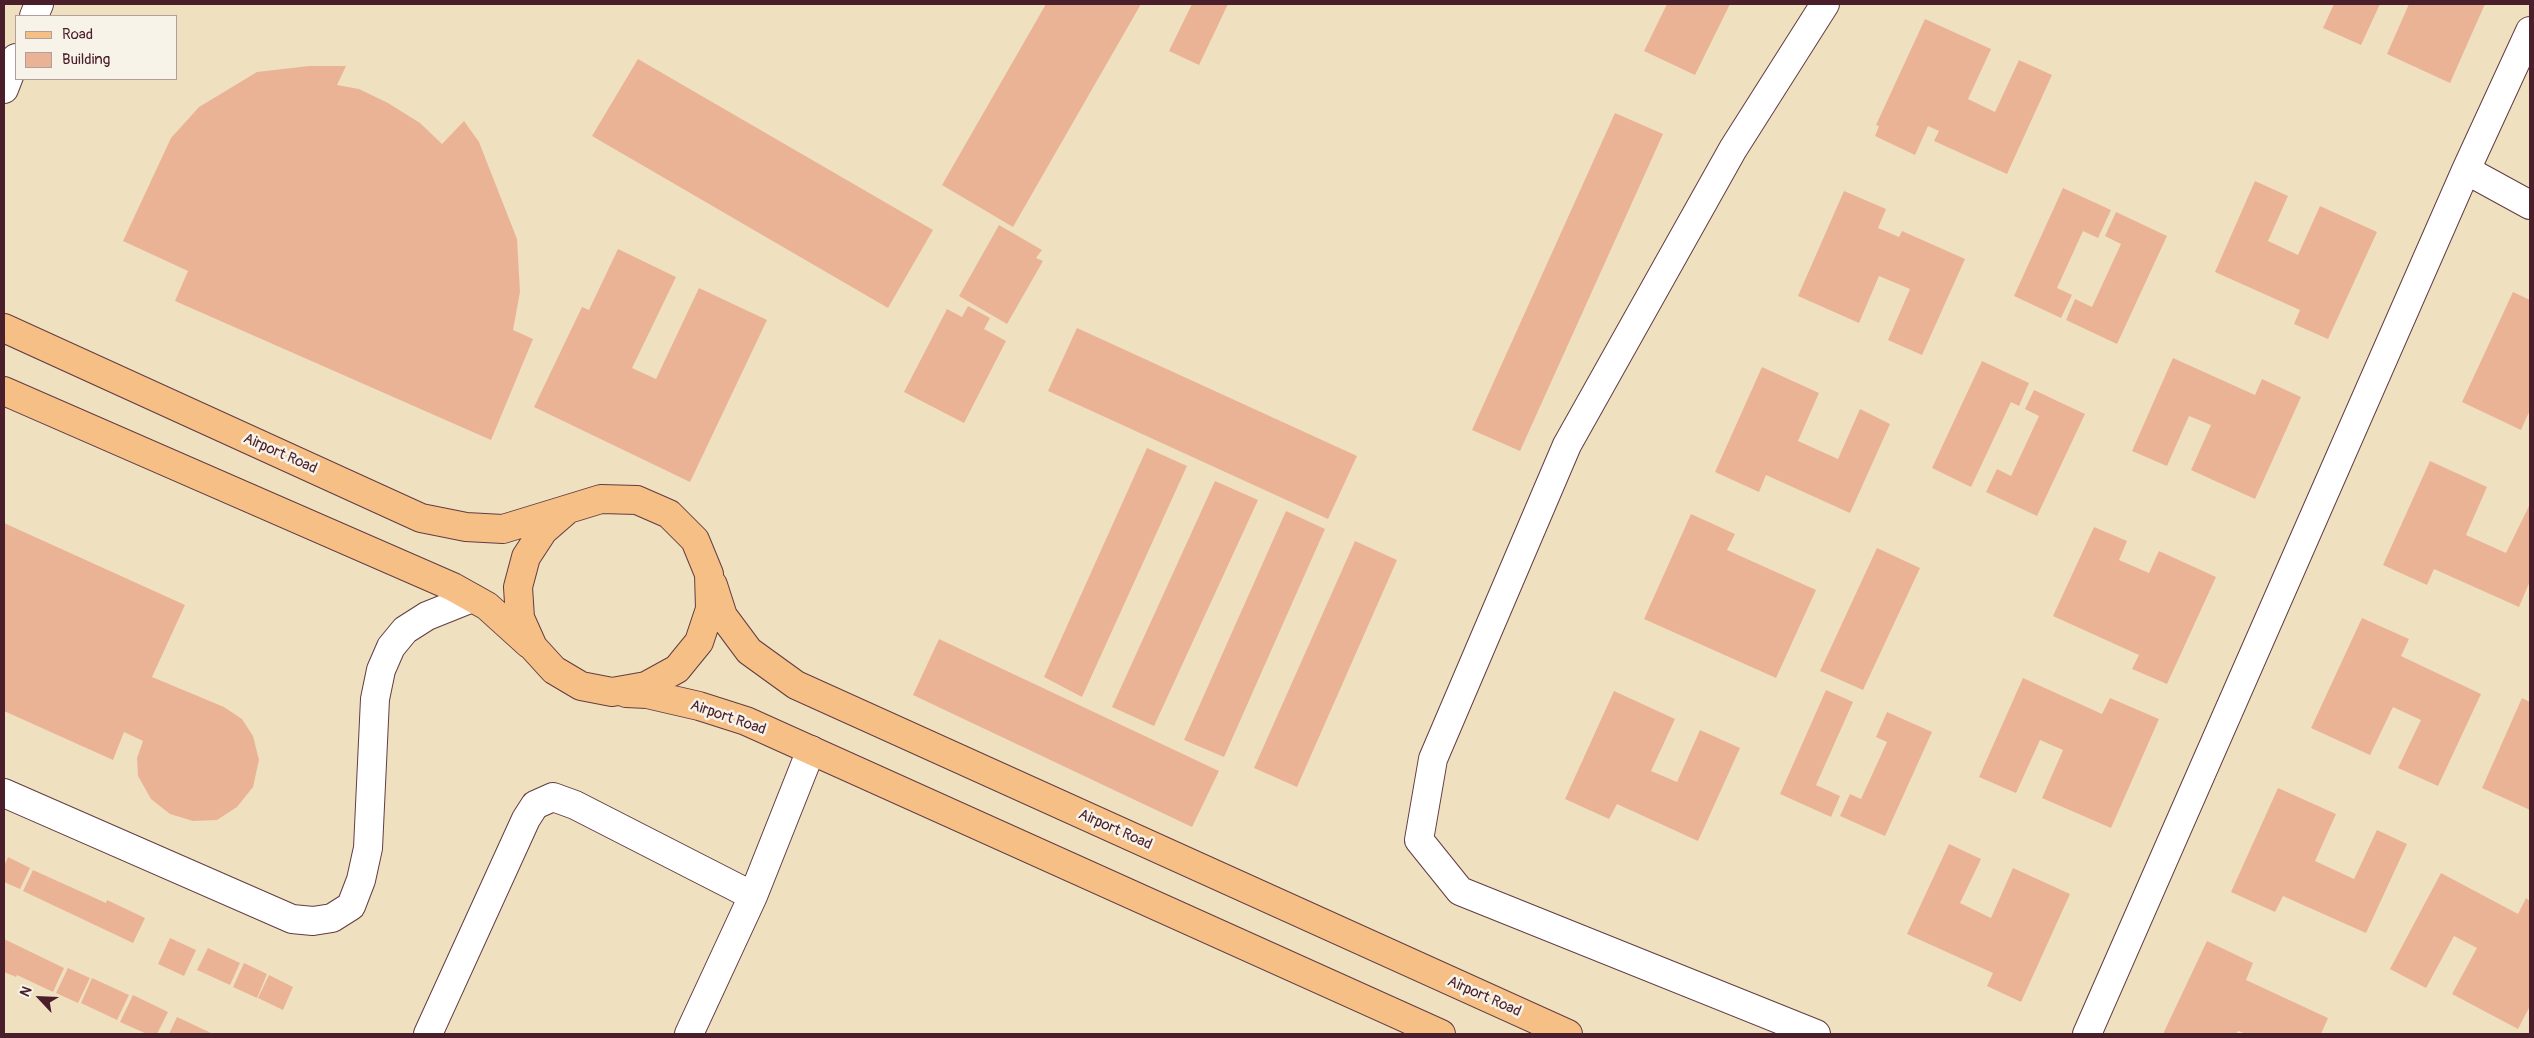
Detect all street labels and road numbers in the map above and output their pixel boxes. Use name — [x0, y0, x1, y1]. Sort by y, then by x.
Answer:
street label: Airport Road — [240, 430, 320, 478]
street label: Airport Road — [688, 697, 768, 739]
street label: Airport Road — [1075, 806, 1155, 854]
street label: Airport Road — [1444, 973, 1524, 1021]

